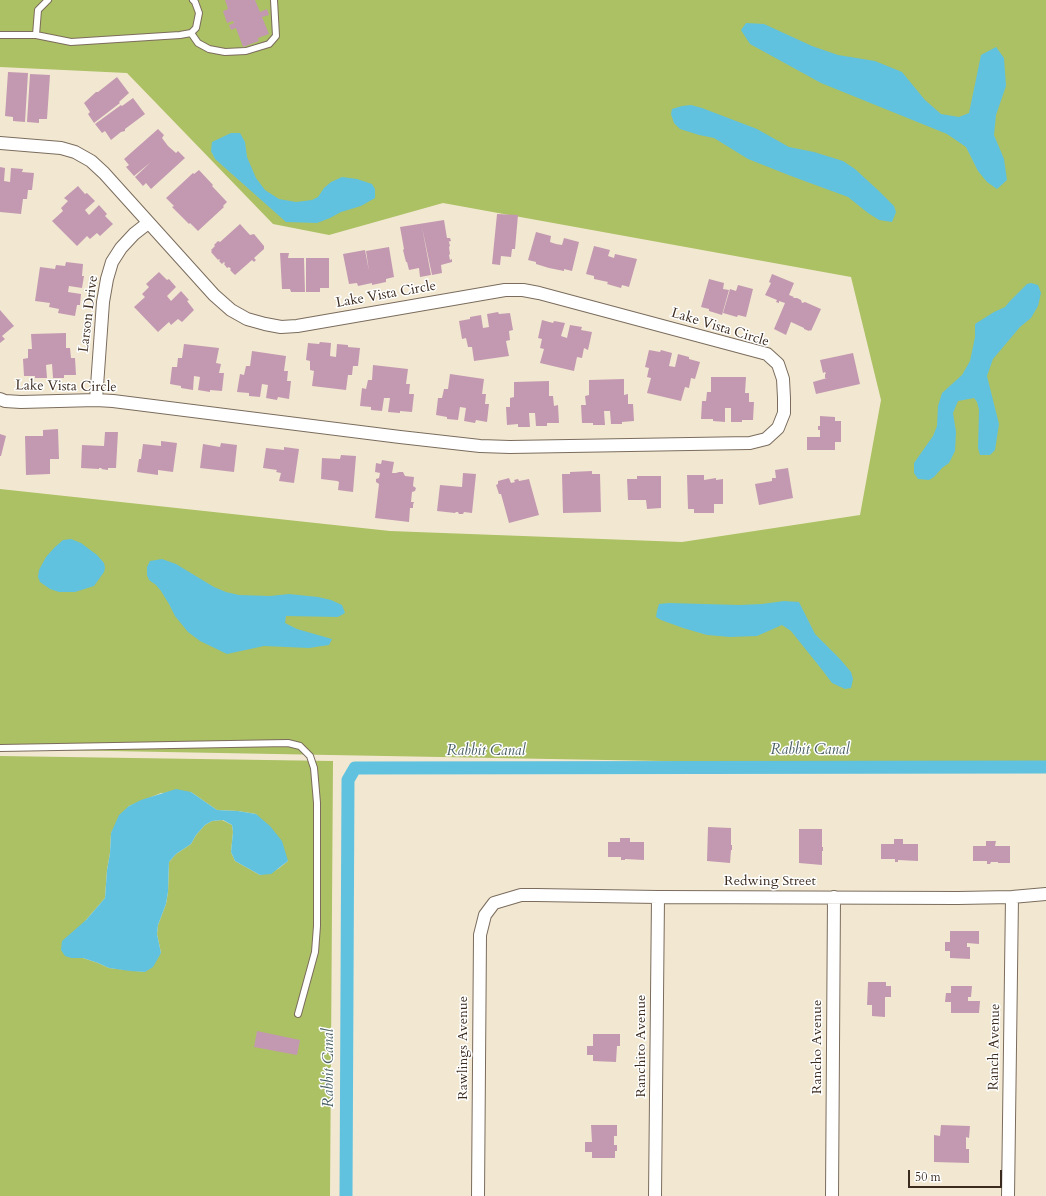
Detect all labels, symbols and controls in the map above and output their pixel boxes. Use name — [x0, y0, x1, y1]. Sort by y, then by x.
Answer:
street label: Larson Drive — [76, 275, 102, 353]
street label: Lake Vista Circle — [335, 278, 437, 312]
street label: Lake Vista Circle — [669, 305, 771, 351]
street label: Lake Vista Circle — [15, 378, 117, 396]
water label: Rabbit Canal — [770, 742, 850, 760]
water label: Rabbit Canal — [446, 743, 526, 761]
street label: Redwing Street — [724, 874, 816, 890]
street label: Ranchito Avenue — [634, 995, 650, 1097]
street label: Rawlings Avenue — [456, 996, 472, 1100]
street label: Rancho Avenue — [810, 1000, 826, 1094]
street label: Ranch Avenue — [986, 1003, 1004, 1091]
water label: Rabbit Canal — [321, 1028, 339, 1108]
scale bar — [910, 1162, 1004, 1188]
text: 50 m — [915, 1169, 941, 1185]

